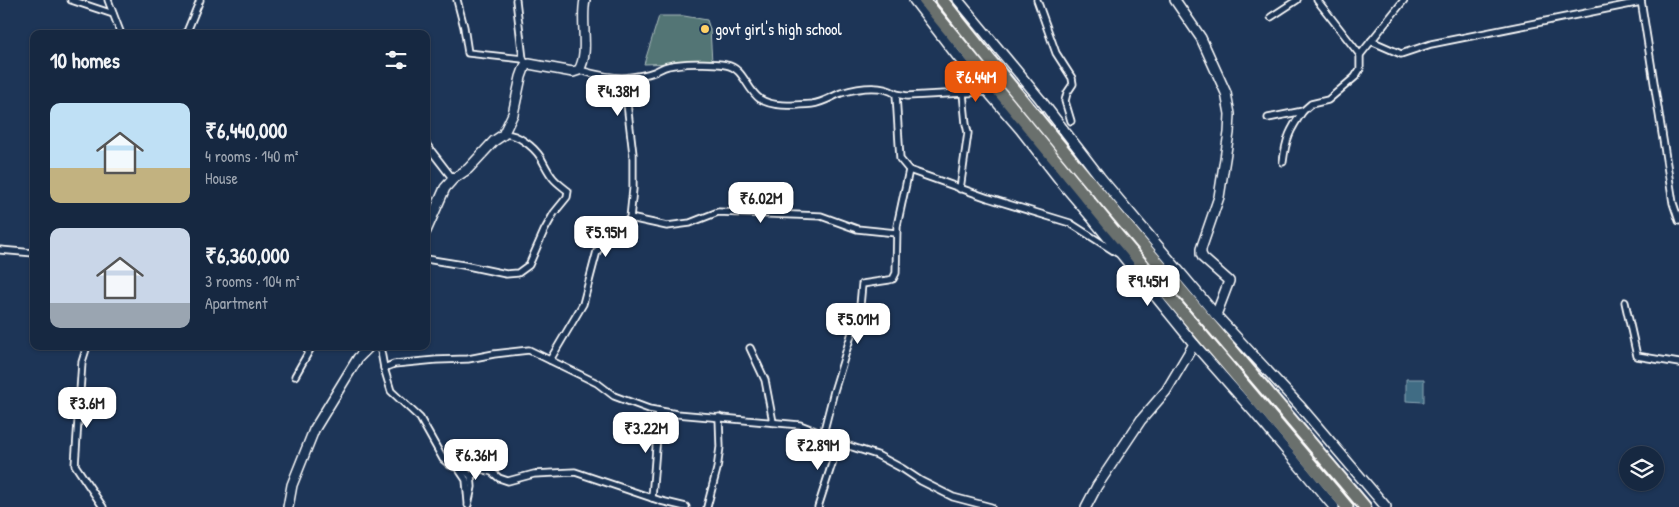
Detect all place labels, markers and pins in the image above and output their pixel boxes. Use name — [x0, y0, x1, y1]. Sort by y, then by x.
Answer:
place label: govt girl's high school — [715, 18, 843, 40]
marker: govt girl's high school — [699, 23, 711, 35]
pin: ₹6.44M — [935, 61, 1017, 103]
pin: ₹4.38M — [577, 74, 659, 117]
pin: ₹6.02M — [720, 182, 802, 224]
pin: ₹5.95M — [565, 216, 647, 258]
pin: ₹9.45M — [1107, 264, 1189, 307]
pin: ₹5.01M — [817, 302, 899, 345]
pin: ₹3.6M — [52, 386, 122, 429]
pin: ₹3.22M — [605, 412, 687, 454]
pin: ₹2.89M — [777, 428, 859, 471]
pin: ₹6.36M — [435, 438, 517, 481]

